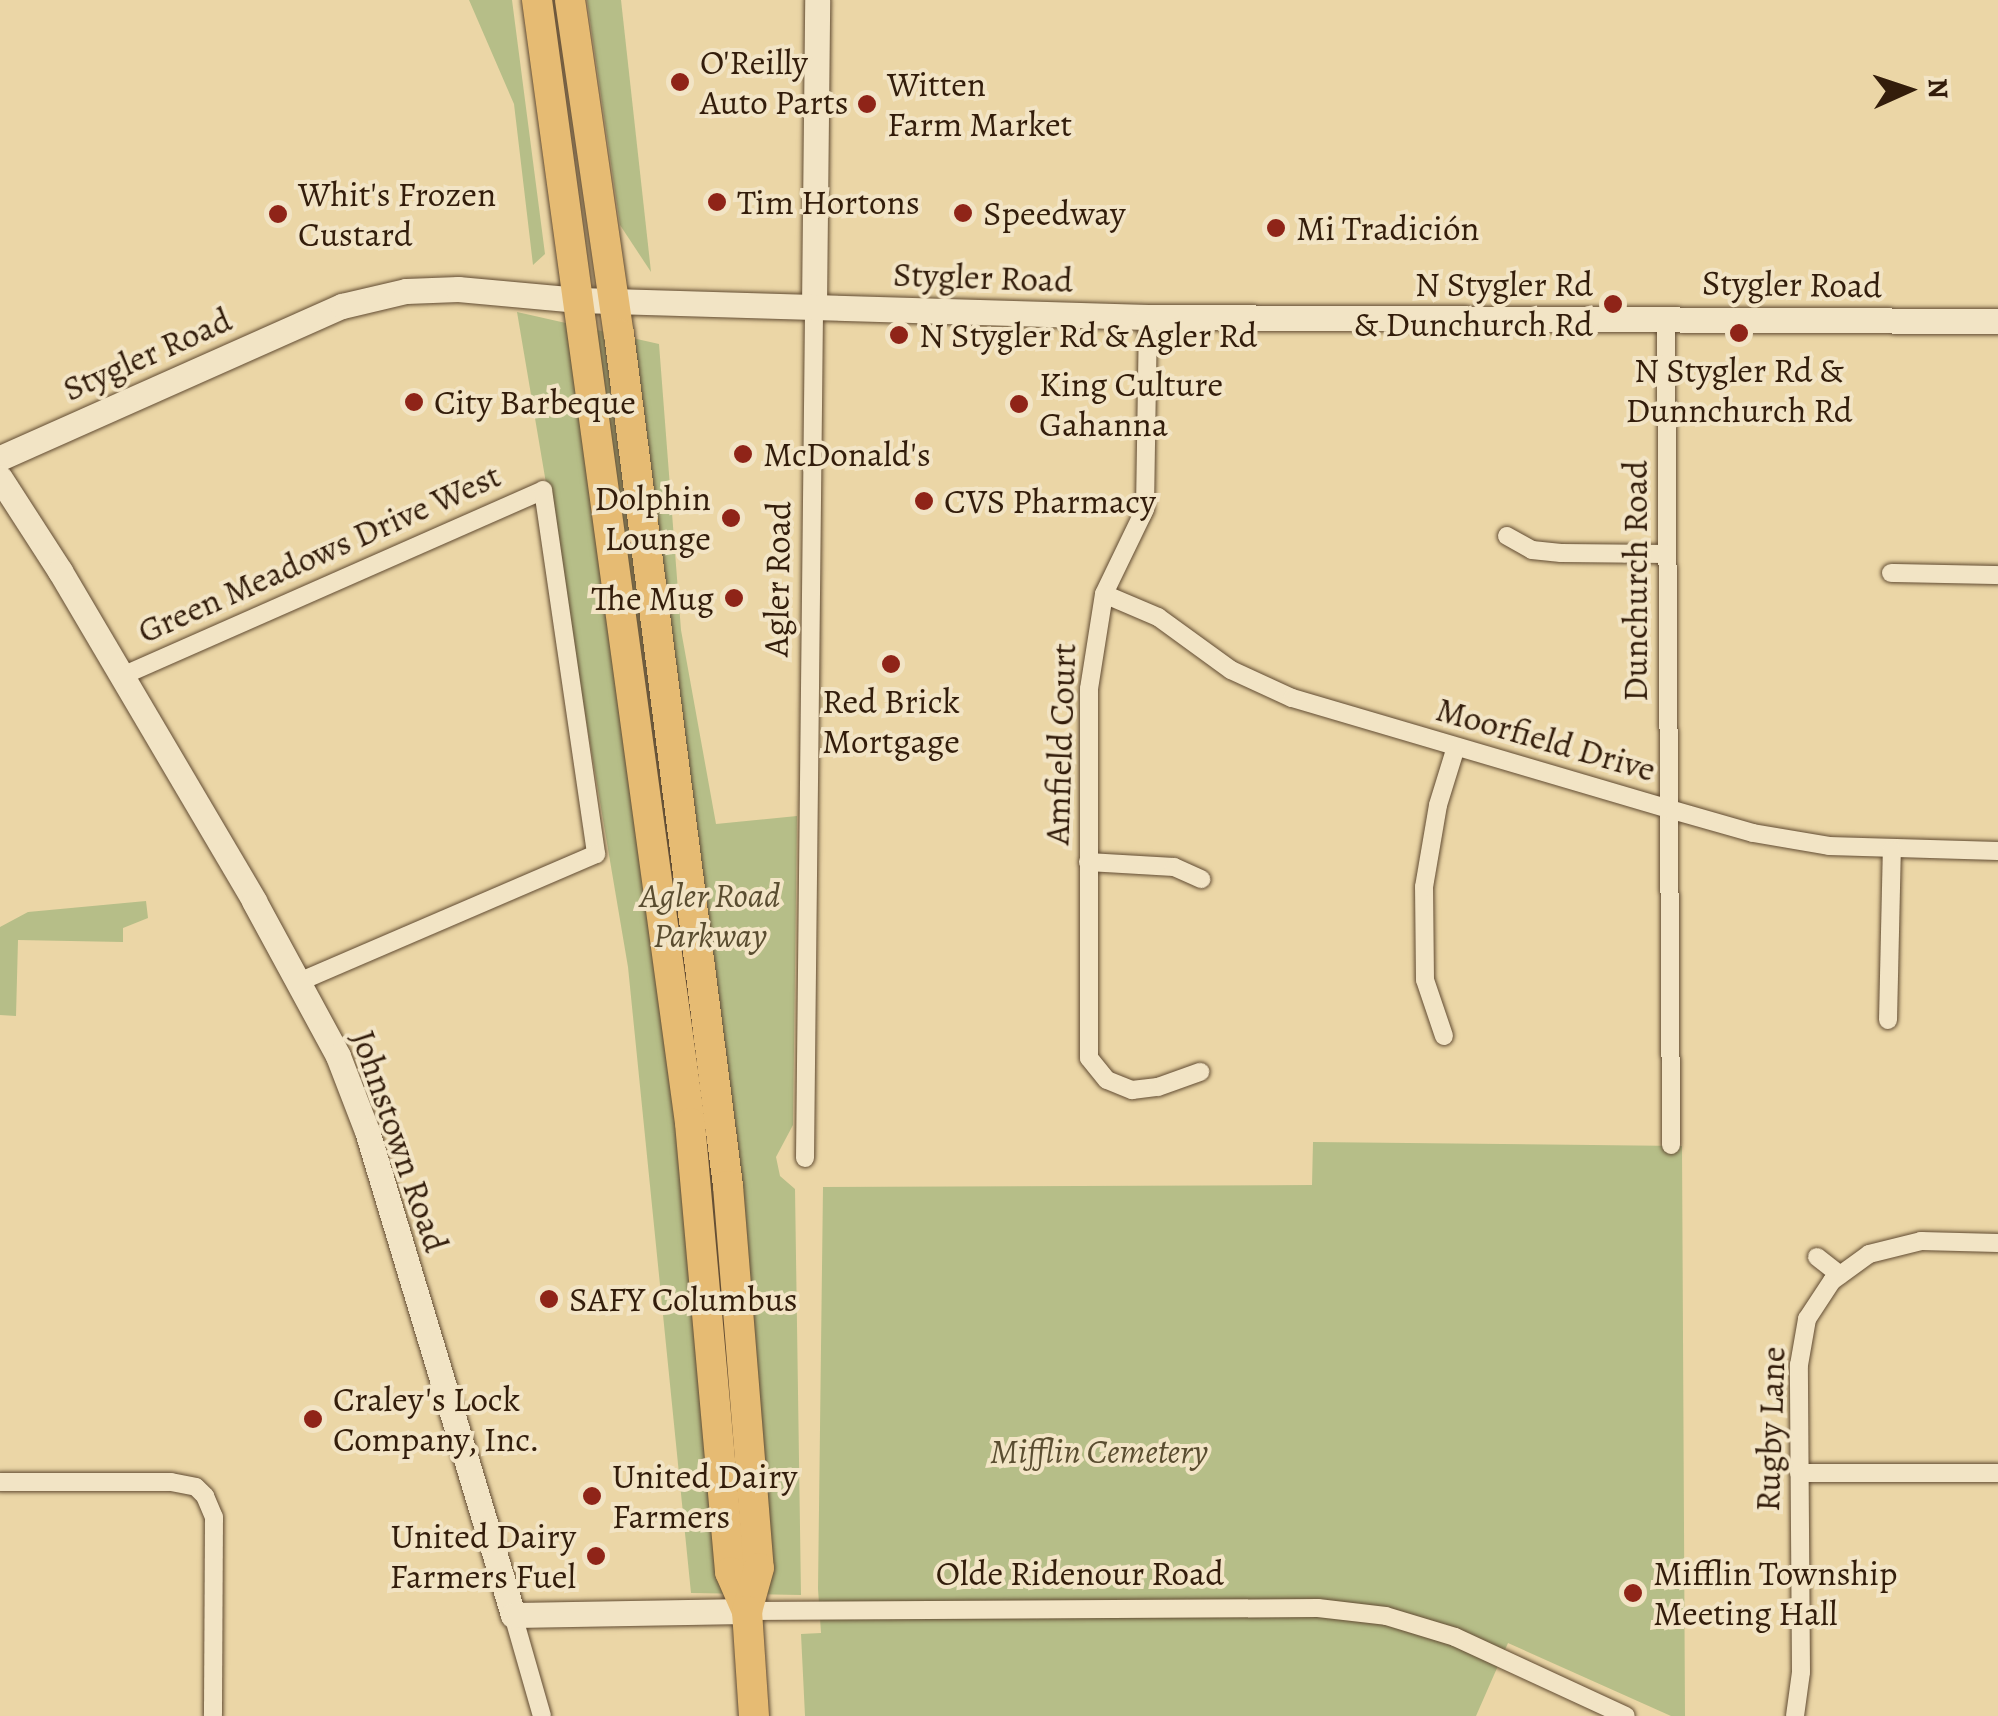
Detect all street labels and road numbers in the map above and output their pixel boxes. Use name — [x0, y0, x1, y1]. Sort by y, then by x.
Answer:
street label: Stygler Road — [892, 253, 1074, 301]
street label: Stygler Road — [1702, 261, 1882, 307]
street label: Stygler Road — [56, 298, 238, 410]
street label: Green Meadows Drive West — [131, 454, 507, 652]
street label: Dunchurch Road — [1614, 460, 1656, 702]
street label: Agler Road — [755, 501, 799, 657]
street label: Amfield Court — [1035, 642, 1085, 846]
street label: Moorfield Drive — [1431, 688, 1661, 790]
street label: Johnstown Road — [342, 1025, 458, 1257]
street label: Rugby Lane — [1746, 1346, 1794, 1512]
street label: Olde Ridenour Road — [936, 1552, 1224, 1594]

